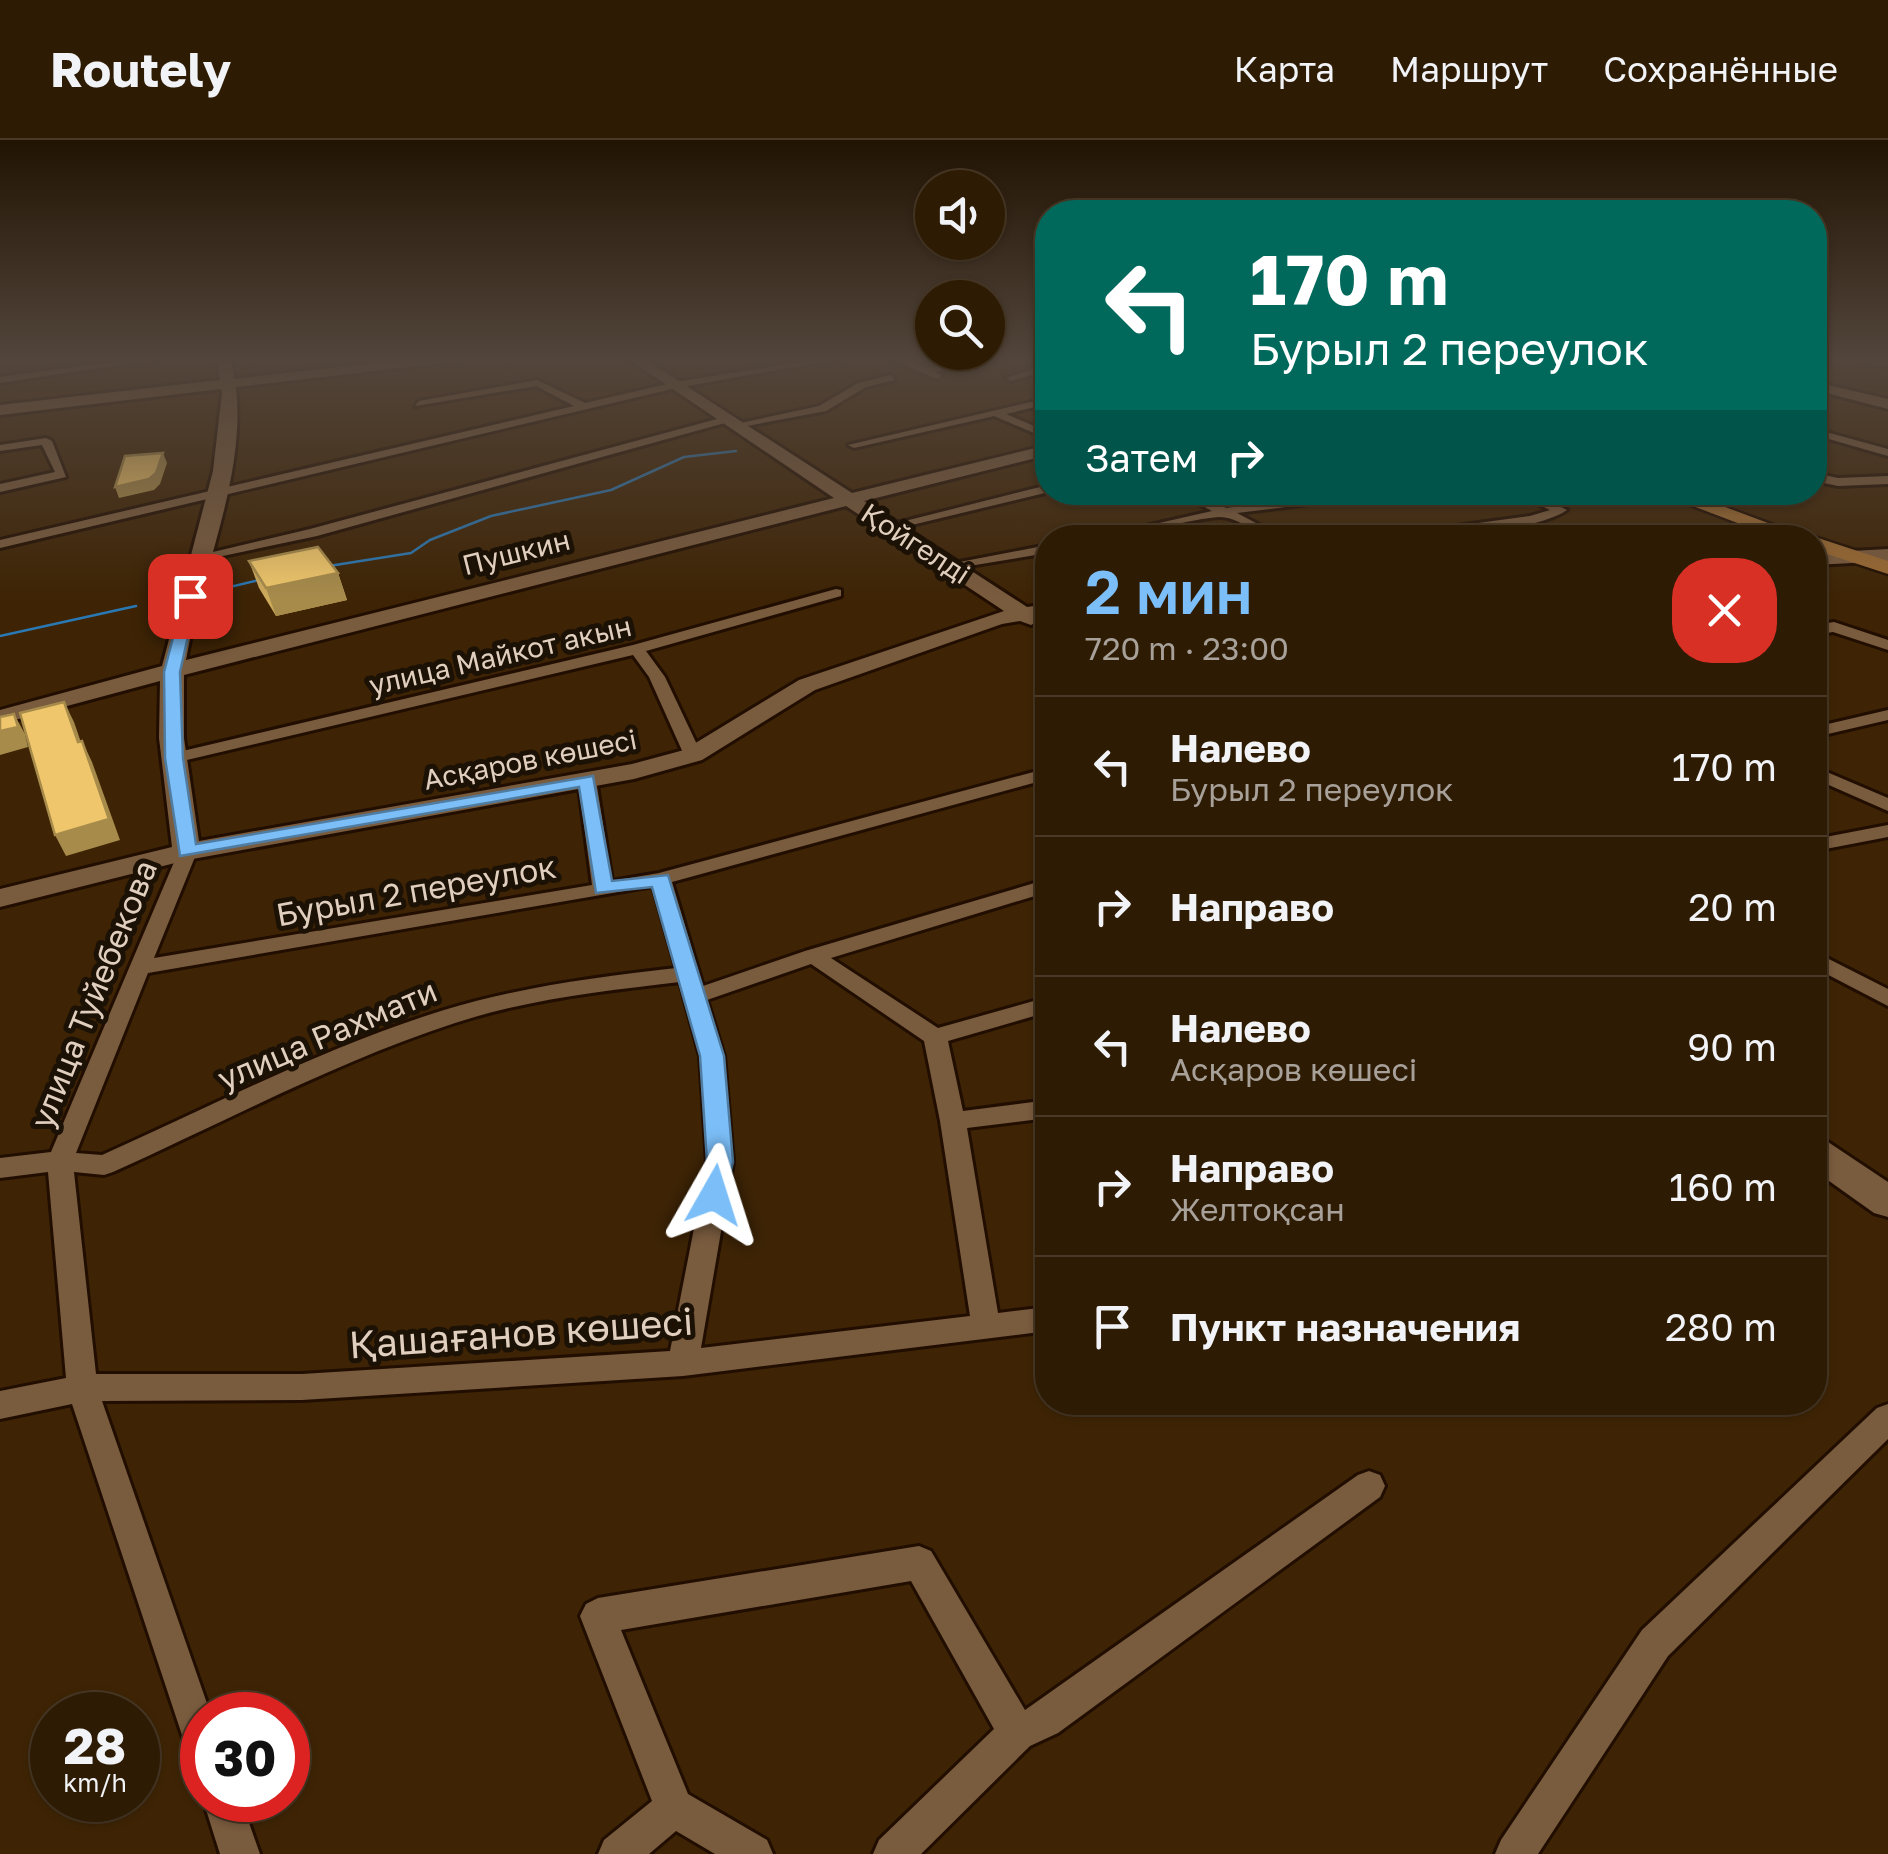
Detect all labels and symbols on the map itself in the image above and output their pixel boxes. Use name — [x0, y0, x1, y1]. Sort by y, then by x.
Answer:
street label: Қойгелді — [856, 496, 976, 590]
street label: Пушкин — [459, 523, 573, 581]
pin — [148, 554, 233, 639]
street label: улица Майкот акын — [366, 609, 634, 701]
street label: Асқаров көшесі — [421, 722, 639, 796]
street label: Бурыл 2 переулок — [273, 847, 559, 933]
street label: улица Туйебекова — [22, 854, 164, 1134]
street label: улица Рахмати — [212, 971, 442, 1097]
position arrow — [662, 1143, 766, 1247]
street label: Қашағанов көшесі — [348, 1298, 694, 1366]
speed limit sign: 30 — [180, 1692, 310, 1822]

